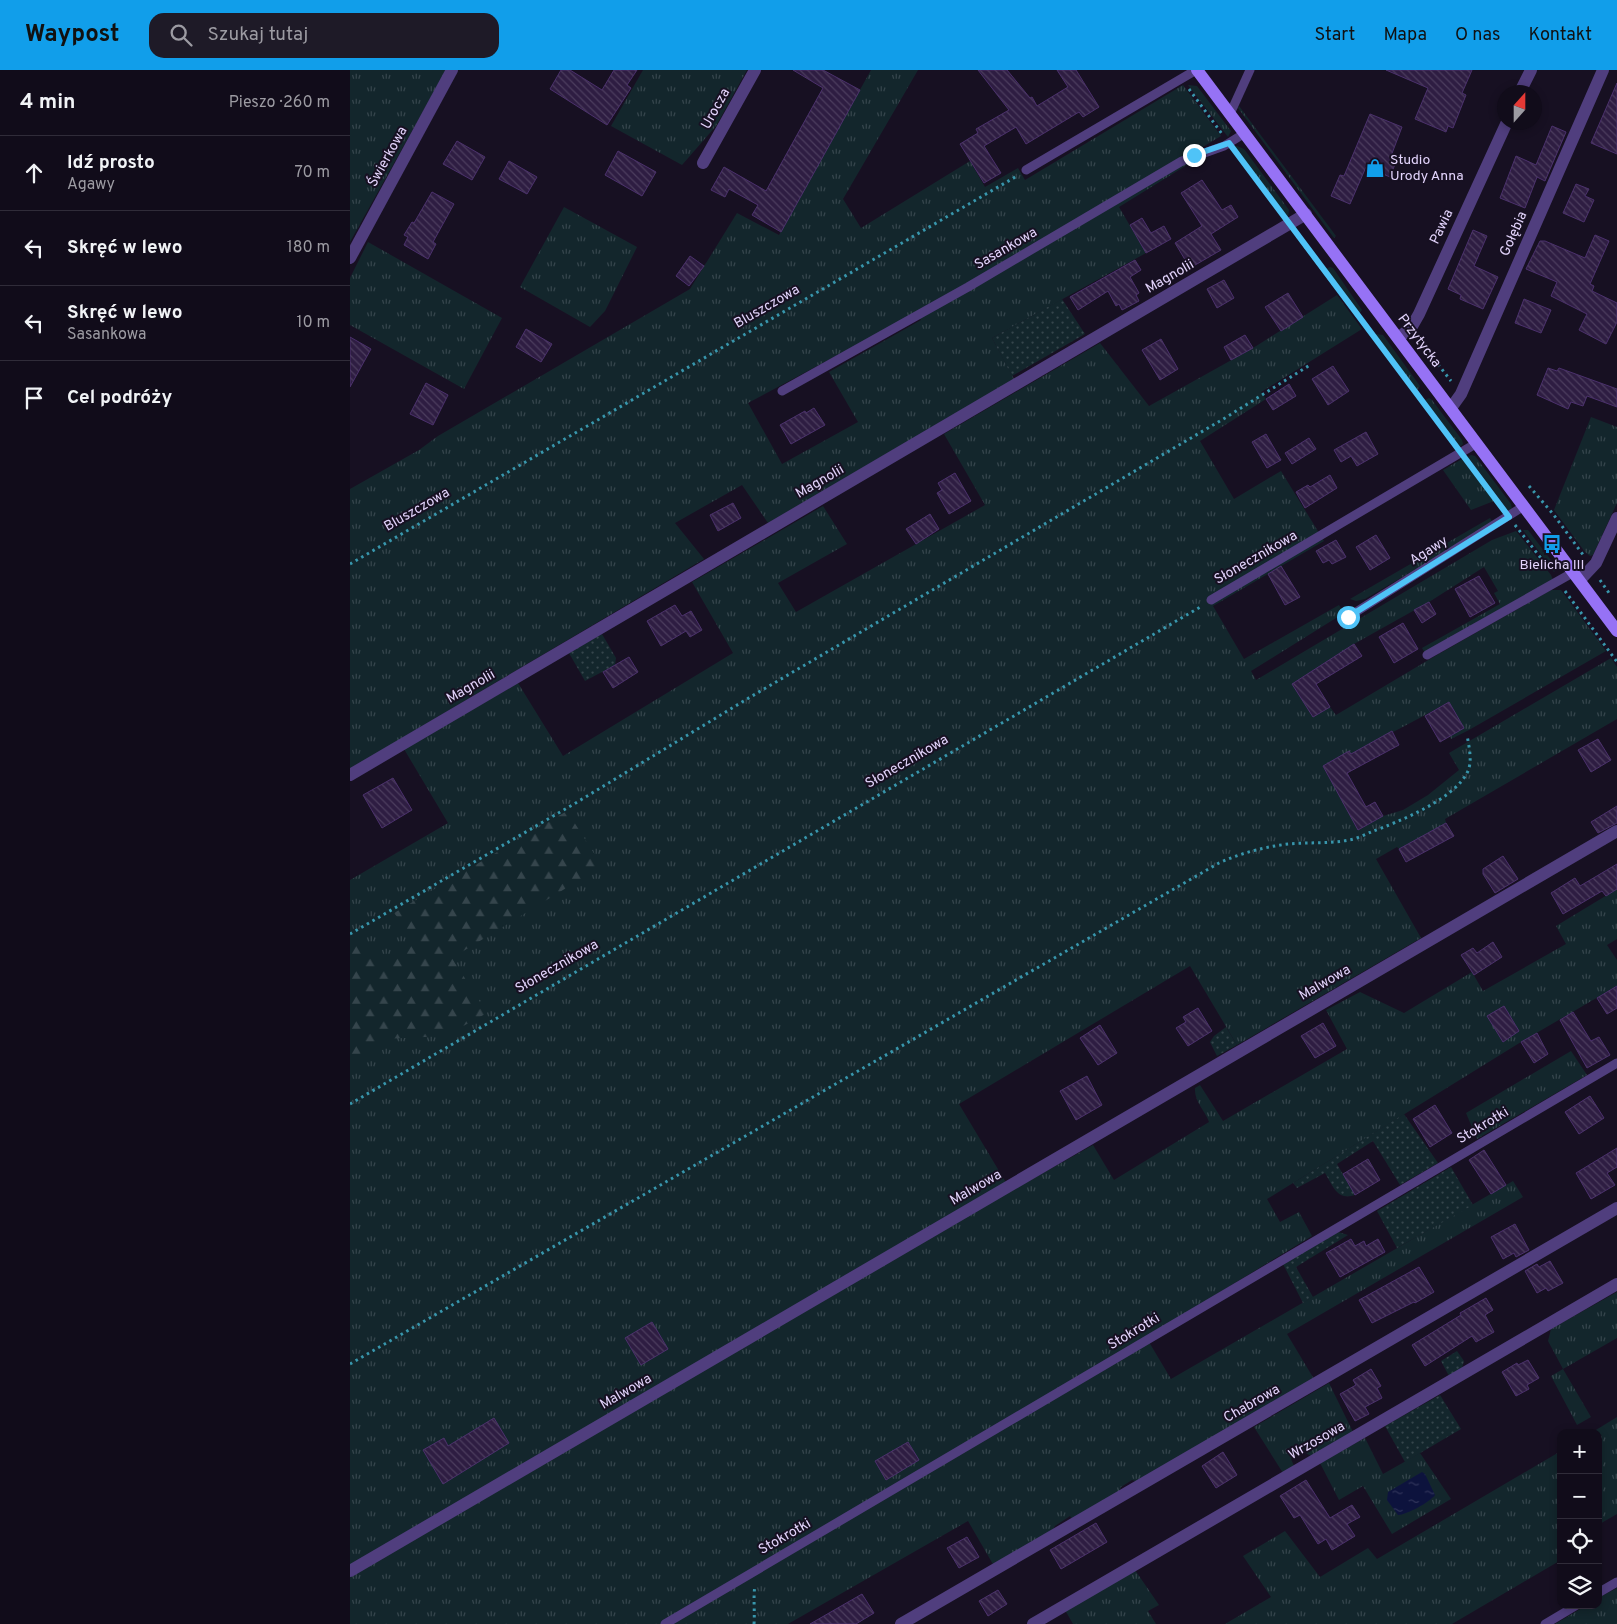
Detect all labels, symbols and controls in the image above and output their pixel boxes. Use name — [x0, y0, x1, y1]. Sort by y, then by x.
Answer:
search box — [149, 13, 499, 58]
text: Waypost — [25, 20, 119, 50]
icon: search — [167, 21, 195, 49]
text: Szukaj tutaj — [207, 23, 308, 47]
text: Start — [1314, 24, 1355, 47]
text: Mapa — [1383, 24, 1427, 47]
text: O nas — [1455, 24, 1500, 47]
text: Kontakt — [1528, 24, 1592, 47]
north arrow — [1497, 85, 1542, 130]
street label: Urocza — [698, 86, 734, 132]
text: 4 min — [20, 89, 76, 116]
text: Pieszo · 260 m — [229, 93, 330, 113]
street label: Świerkowa — [364, 123, 412, 190]
route end — [1183, 144, 1206, 167]
text: Idź prosto — [67, 151, 155, 175]
place label: Studio Urody Anna — [1390, 152, 1464, 185]
shop icon: Studio Urody Anna — [1364, 157, 1386, 179]
icon: ahead — [20, 159, 48, 187]
text: 70 m — [295, 163, 330, 183]
text: Agawy — [67, 175, 115, 195]
street label: Pawia — [1427, 207, 1457, 247]
street label: Gołębia — [1497, 209, 1531, 259]
street label: Sasankowa — [972, 224, 1040, 274]
icon: left — [20, 234, 48, 262]
text: Skręć w lewo — [67, 236, 182, 260]
text: 180 m — [287, 238, 330, 258]
street label: Magnolii — [1143, 256, 1197, 298]
street label: Bluszczowa — [731, 281, 803, 333]
text: Skręć w lewo — [67, 301, 182, 325]
icon: left — [20, 309, 48, 337]
street label: Przytycka — [1393, 311, 1445, 371]
text: 10 m — [296, 313, 330, 333]
text: Sasankowa — [67, 325, 146, 345]
icon: arrive — [20, 384, 48, 412]
text: Cel podróży — [67, 386, 172, 410]
street label: Magnolii — [793, 461, 847, 503]
street label: Bluszczowa — [381, 484, 453, 536]
street label: Słonecznikowa — [1211, 527, 1301, 589]
street label: Agawy — [1407, 533, 1451, 569]
bus stop icon: Bielicha III — [1541, 533, 1563, 555]
place label: Bielicha III — [1520, 557, 1584, 574]
route start — [1337, 606, 1360, 629]
street label: Magnolii — [444, 666, 498, 708]
street label: Słonecznikowa — [862, 731, 952, 793]
street label: Słonecznikowa — [512, 936, 602, 998]
street label: Malwowa — [1296, 961, 1354, 1005]
street label: Stokrotki — [1454, 1104, 1512, 1148]
street label: Malwowa — [947, 1166, 1005, 1210]
street label: Stokrotki — [1105, 1310, 1163, 1354]
street label: Malwowa — [597, 1370, 655, 1414]
street label: Chabrowa — [1221, 1381, 1283, 1427]
street label: Wrzosowa — [1286, 1418, 1348, 1464]
map controls — [1557, 1429, 1602, 1609]
button: + — [1557, 1429, 1602, 1474]
button: − — [1557, 1474, 1602, 1519]
street label: Stokrotki — [756, 1515, 814, 1559]
button: locate — [1557, 1519, 1602, 1564]
button: layers — [1557, 1564, 1602, 1609]

